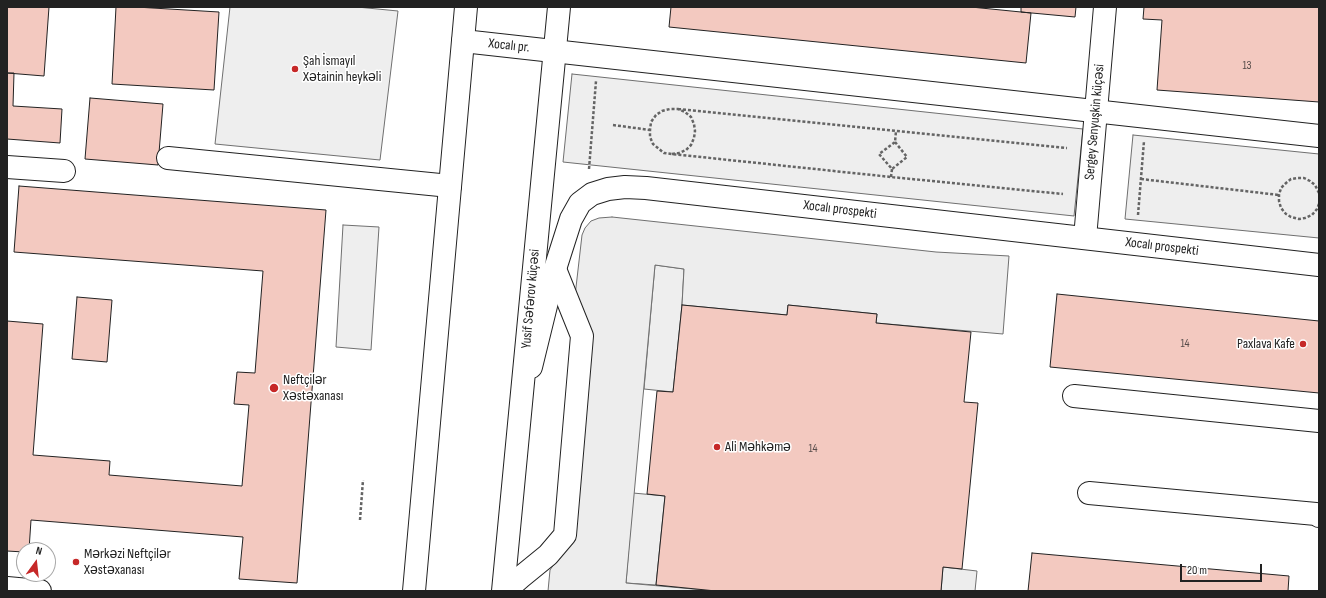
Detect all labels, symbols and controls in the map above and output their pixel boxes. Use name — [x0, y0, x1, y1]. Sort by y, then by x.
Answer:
street label: Xocalı pr. — [488, 35, 530, 57]
place label: Şah İsmayıl Xətainin heykəli — [303, 53, 381, 86]
house number: 13 — [1242, 59, 1252, 73]
street label: Sergey Senyuşkin küçəsi — [1082, 63, 1108, 181]
marker: Şah İsmayıl Xətainin heykəli — [290, 64, 300, 74]
street label: Xocalı prospekti — [802, 197, 878, 223]
street label: Xocalı prospekti — [1124, 234, 1200, 260]
street label: Yusif Səfərov küçəsi — [518, 248, 544, 350]
place label: Paxlava Kafe — [1237, 336, 1295, 352]
house number: 14 — [1180, 337, 1190, 351]
marker: Paxlava Kafe — [1298, 339, 1308, 349]
place label: Neftçilər Xəstəxanası — [283, 372, 343, 404]
marker: Neftçilər Xəstəxanası — [268, 382, 280, 394]
place label: Ali Məhkəmə — [725, 439, 791, 455]
marker: Ali Məhkəmə — [712, 442, 722, 452]
house number: 14 — [808, 442, 818, 456]
north arrow — [16, 542, 56, 582]
text: N — [34, 544, 43, 558]
place label: Mərkəzi Neftçilər Xəstəxanası — [84, 546, 171, 578]
scale bar — [1182, 556, 1264, 582]
marker: Mərkəzi Neftçilər Xəstəxanası — [71, 557, 81, 567]
text: 20 m — [1187, 563, 1207, 578]

